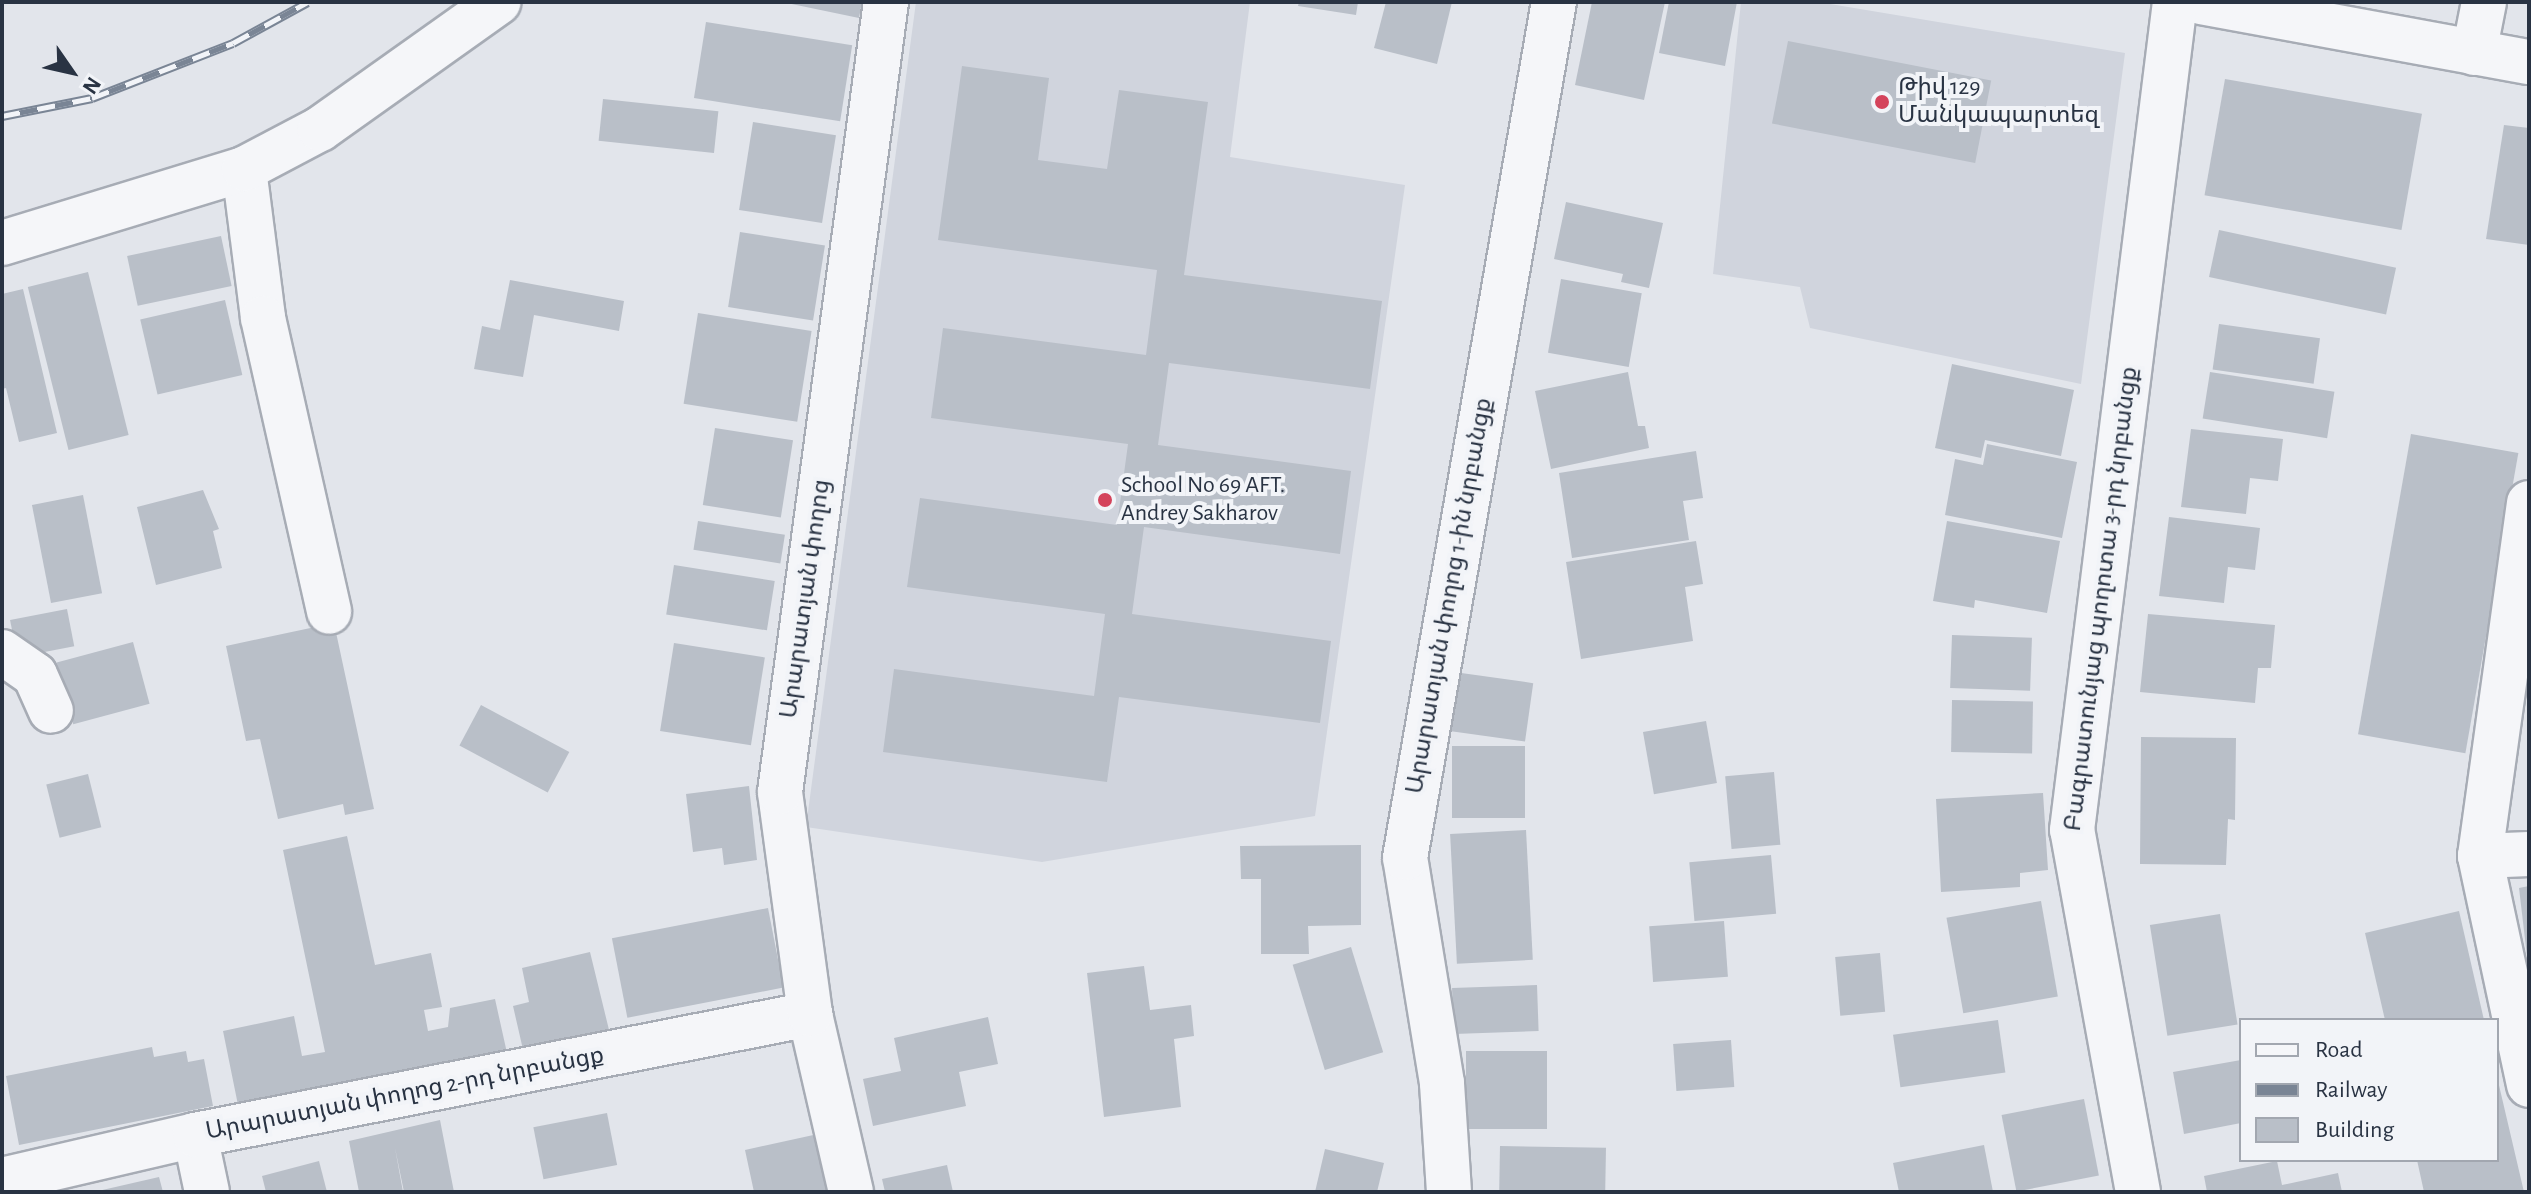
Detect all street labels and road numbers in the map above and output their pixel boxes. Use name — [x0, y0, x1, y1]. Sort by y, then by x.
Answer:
street label: Բագրատունյաց պողոտա 3-րդ նրբանցք — [2059, 365, 2145, 833]
street label: Արարատյան փողոց 1-ին նրբանցք — [1401, 396, 1499, 796]
street label: Արարատյան փողոց — [775, 478, 837, 720]
street label: Արարատյան փողոց 2-րդ նրբանցք — [203, 1041, 607, 1147]

